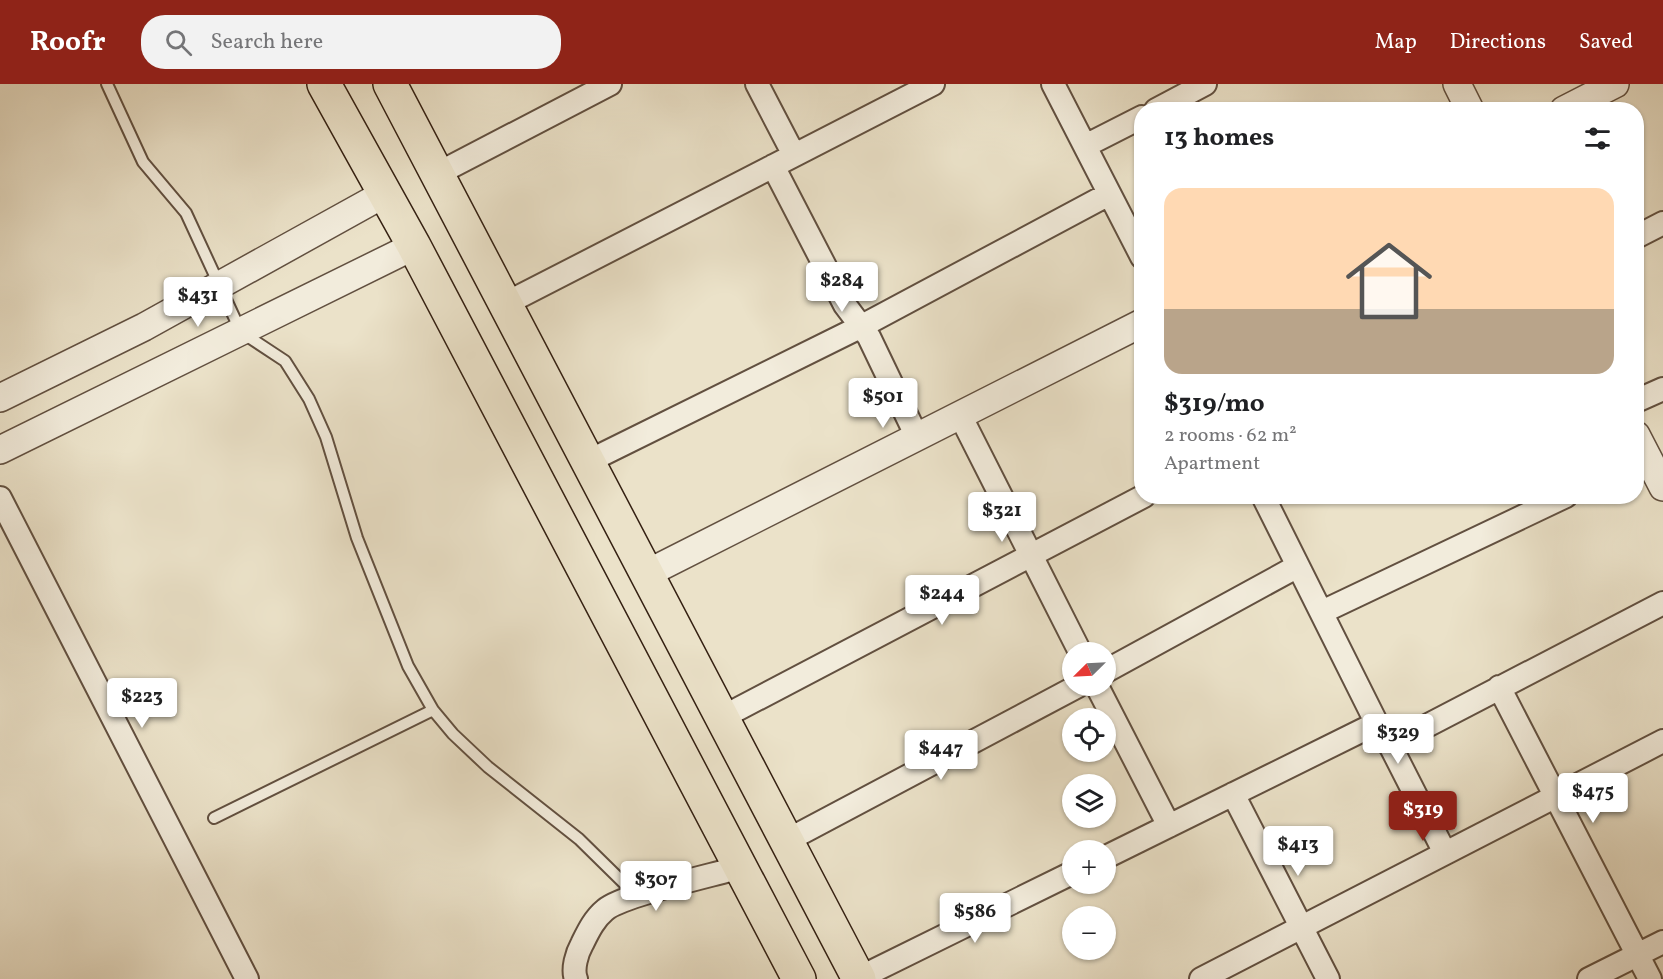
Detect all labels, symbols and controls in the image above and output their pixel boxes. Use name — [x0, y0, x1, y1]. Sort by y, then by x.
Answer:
search box — [141, 15, 561, 69]
text: Roofr — [30, 23, 105, 62]
icon: search — [162, 26, 195, 59]
text: Search here — [210, 27, 323, 58]
text: Map — [1375, 28, 1417, 57]
text: Directions — [1450, 28, 1546, 57]
text: Saved — [1579, 28, 1633, 57]
text: 13 homes — [1164, 120, 1274, 156]
icon: filters — [1581, 122, 1614, 155]
icon: home — [1335, 227, 1443, 335]
pin: $284 — [806, 262, 878, 313]
text: $284 — [820, 267, 864, 295]
pin: $431 — [162, 277, 234, 328]
text: $431 — [178, 282, 218, 310]
pin: $501 — [847, 378, 919, 429]
text: $501 — [863, 383, 903, 411]
text: $319/mo — [1164, 386, 1265, 422]
text: 2 rooms · 62 m² — [1164, 422, 1297, 450]
text: Apartment — [1164, 450, 1260, 478]
pin: $321 — [966, 492, 1038, 543]
text: $321 — [982, 497, 1022, 525]
pin: $244 — [906, 575, 978, 626]
text: $244 — [919, 580, 965, 608]
north arrow — [1062, 642, 1116, 696]
map controls — [1062, 642, 1116, 960]
pin: $223 — [106, 678, 178, 729]
text: $223 — [121, 683, 163, 711]
button: locate — [1062, 708, 1116, 762]
pin: $329 — [1362, 714, 1434, 765]
text: $329 — [1377, 719, 1419, 747]
pin: $447 — [905, 730, 977, 781]
text: $447 — [919, 735, 963, 763]
pin: $475 — [1557, 773, 1629, 824]
button: layers — [1062, 774, 1116, 828]
text: $475 — [1572, 778, 1614, 806]
pin: $319 — [1387, 791, 1459, 842]
text: $319 — [1403, 796, 1443, 824]
pin: $413 — [1262, 826, 1334, 877]
text: $413 — [1277, 831, 1319, 859]
button: + — [1062, 840, 1116, 894]
pin: $307 — [620, 861, 692, 912]
text: $307 — [635, 866, 677, 894]
pin: $586 — [939, 893, 1011, 944]
text: $586 — [954, 898, 996, 926]
button: − — [1062, 906, 1116, 960]

